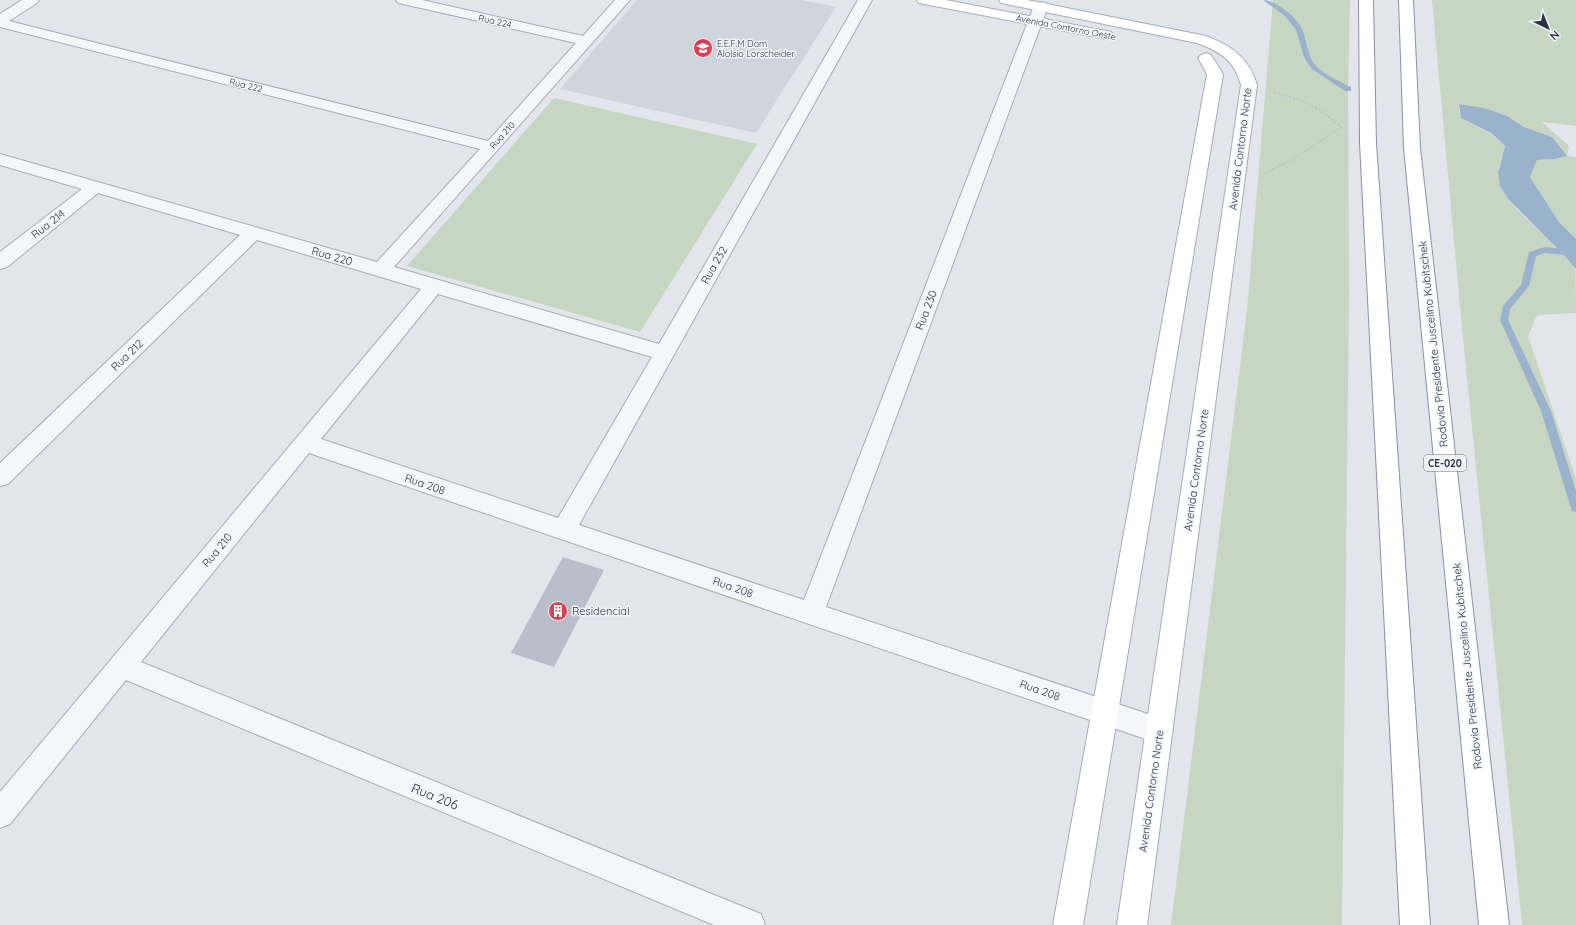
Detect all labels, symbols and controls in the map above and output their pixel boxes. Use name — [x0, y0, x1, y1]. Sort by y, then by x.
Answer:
north arrow — [1528, 8, 1568, 48]
street label: Rua 224 — [477, 12, 513, 30]
street label: Avenida Contorno Oeste — [1015, 12, 1117, 42]
text: N — [1547, 27, 1563, 43]
school or university icon: E.E.F.M Dom Aloísio Lorscheider — [692, 37, 714, 59]
place label: E.E.F.M Dom Aloísio Lorscheider — [717, 38, 795, 59]
street label: Rua 222 — [228, 76, 264, 94]
street label: Avenida Contorno Norte — [1226, 87, 1254, 211]
street label: Rua 210 — [487, 119, 517, 151]
street label: Rua 214 — [28, 206, 68, 242]
street label: Rodovia Presidente Juscelino Kubitschek — [1415, 240, 1451, 448]
street label: Rua 220 — [310, 243, 354, 269]
street label: Rua 232 — [698, 244, 730, 286]
street label: Rua 230 — [912, 288, 940, 332]
street label: Rua 212 — [108, 336, 146, 374]
street label: Avenida Contorno Norte — [1180, 408, 1212, 532]
road number: CE-020 — [1424, 455, 1466, 471]
street label: Rua 208 — [403, 471, 447, 497]
street label: Rua 210 — [199, 530, 235, 570]
street label: Rodovia Presidente Juscelino Kubitschek — [1449, 562, 1485, 770]
street label: Rua 208 — [711, 574, 755, 600]
building icon: Residencial — [547, 600, 569, 622]
place label: Residencial — [572, 604, 630, 618]
street label: Rua 208 — [1018, 677, 1062, 703]
street label: Avenida Contorno Norte — [1135, 729, 1167, 853]
street label: Rua 206 — [409, 779, 461, 813]

